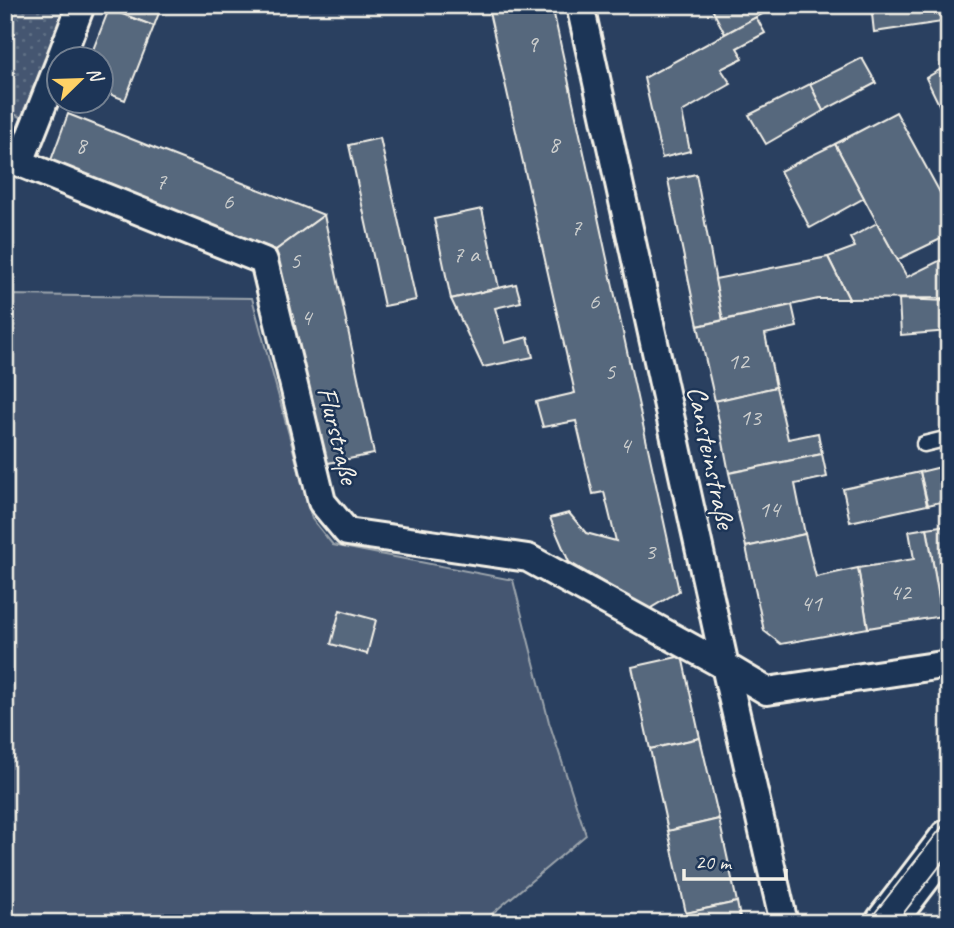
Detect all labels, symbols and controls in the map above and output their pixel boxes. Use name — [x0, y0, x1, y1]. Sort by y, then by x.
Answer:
house number: 9 — [527, 29, 540, 59]
north arrow — [46, 46, 116, 116]
text: N — [81, 64, 109, 87]
house number: 8 — [549, 129, 562, 159]
house number: 8 — [76, 130, 89, 160]
house number: 7 — [156, 166, 168, 196]
house number: 6 — [223, 186, 235, 216]
house number: 7 — [571, 212, 583, 242]
house number: 7 a — [452, 239, 481, 269]
house number: 5 — [290, 245, 302, 275]
house number: 6 — [589, 286, 601, 316]
house number: 4 — [301, 302, 314, 332]
house number: 12 — [727, 346, 751, 376]
house number: 5 — [605, 356, 617, 386]
street label: Flurstraße — [310, 383, 368, 489]
street label: Cansteinstraße — [679, 383, 744, 534]
house number: 13 — [739, 402, 763, 432]
house number: 4 — [620, 430, 633, 460]
house number: 14 — [758, 494, 782, 524]
house number: 3 — [645, 536, 658, 566]
house number: 42 — [889, 577, 913, 607]
house number: 41 — [800, 588, 823, 618]
scale bar — [684, 837, 786, 881]
text: 20 m — [695, 849, 733, 875]

